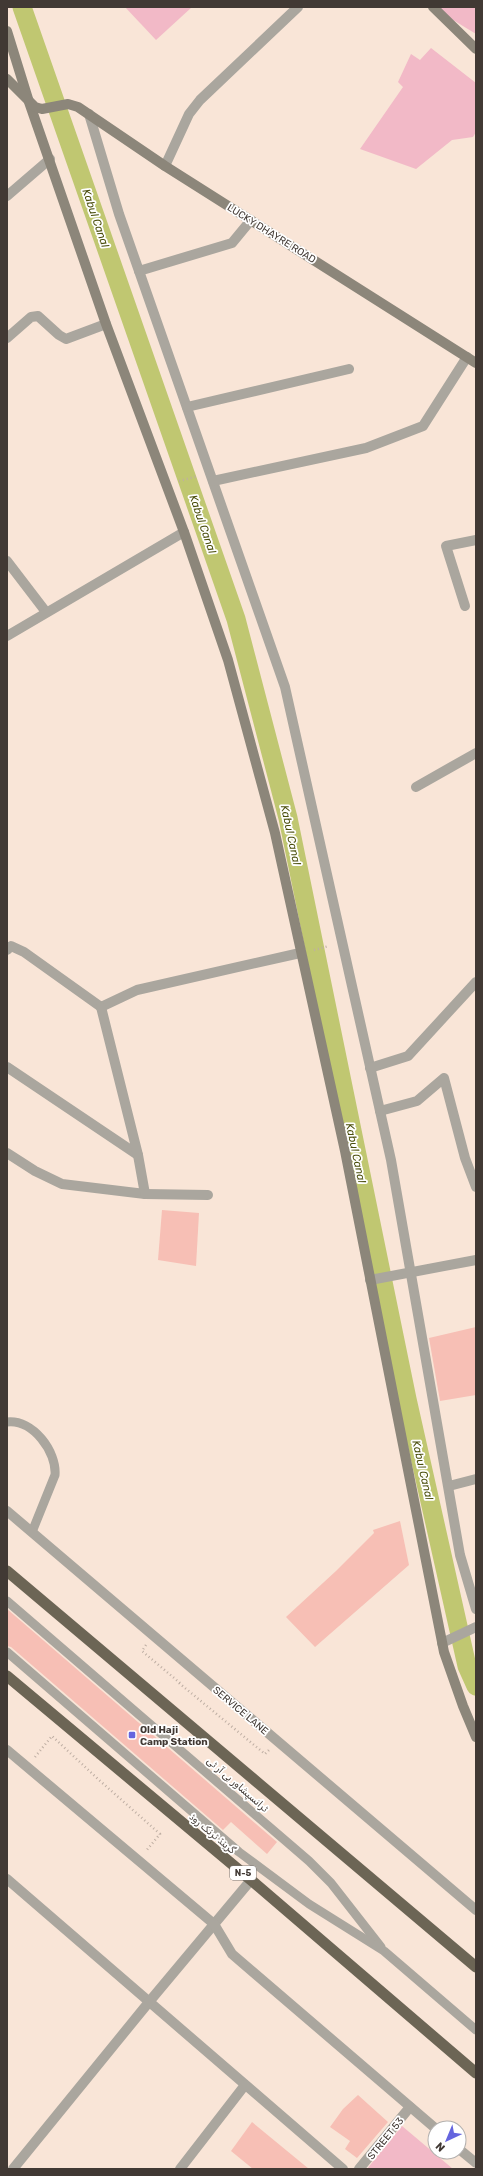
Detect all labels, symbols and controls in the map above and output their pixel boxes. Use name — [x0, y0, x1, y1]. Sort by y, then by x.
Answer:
water label: Kabul Canal — [79, 187, 112, 249]
street label: LUCKY DHAYRE ROAD — [225, 202, 318, 266]
water label: Kabul Canal — [186, 493, 219, 555]
water label: Kabul Canal — [278, 804, 303, 867]
water label: Kabul Canal — [343, 1122, 368, 1185]
water label: Kabul Canal — [409, 1439, 436, 1502]
street label: SERVICE LANE — [210, 1684, 270, 1737]
place label: Old Haji Camp Station — [140, 1724, 208, 1748]
marker: Old Haji Camp Station — [127, 1730, 137, 1740]
street label: ٹرانسپشاور بی آر ٹی — [203, 1755, 271, 1816]
street label: گرینڈ ٹرنک روڈ — [187, 1811, 238, 1857]
road number: N-5 — [230, 1866, 256, 1880]
street label: STREET 53 — [365, 2115, 406, 2162]
north arrow — [427, 2120, 467, 2160]
text: N — [433, 2139, 448, 2154]

